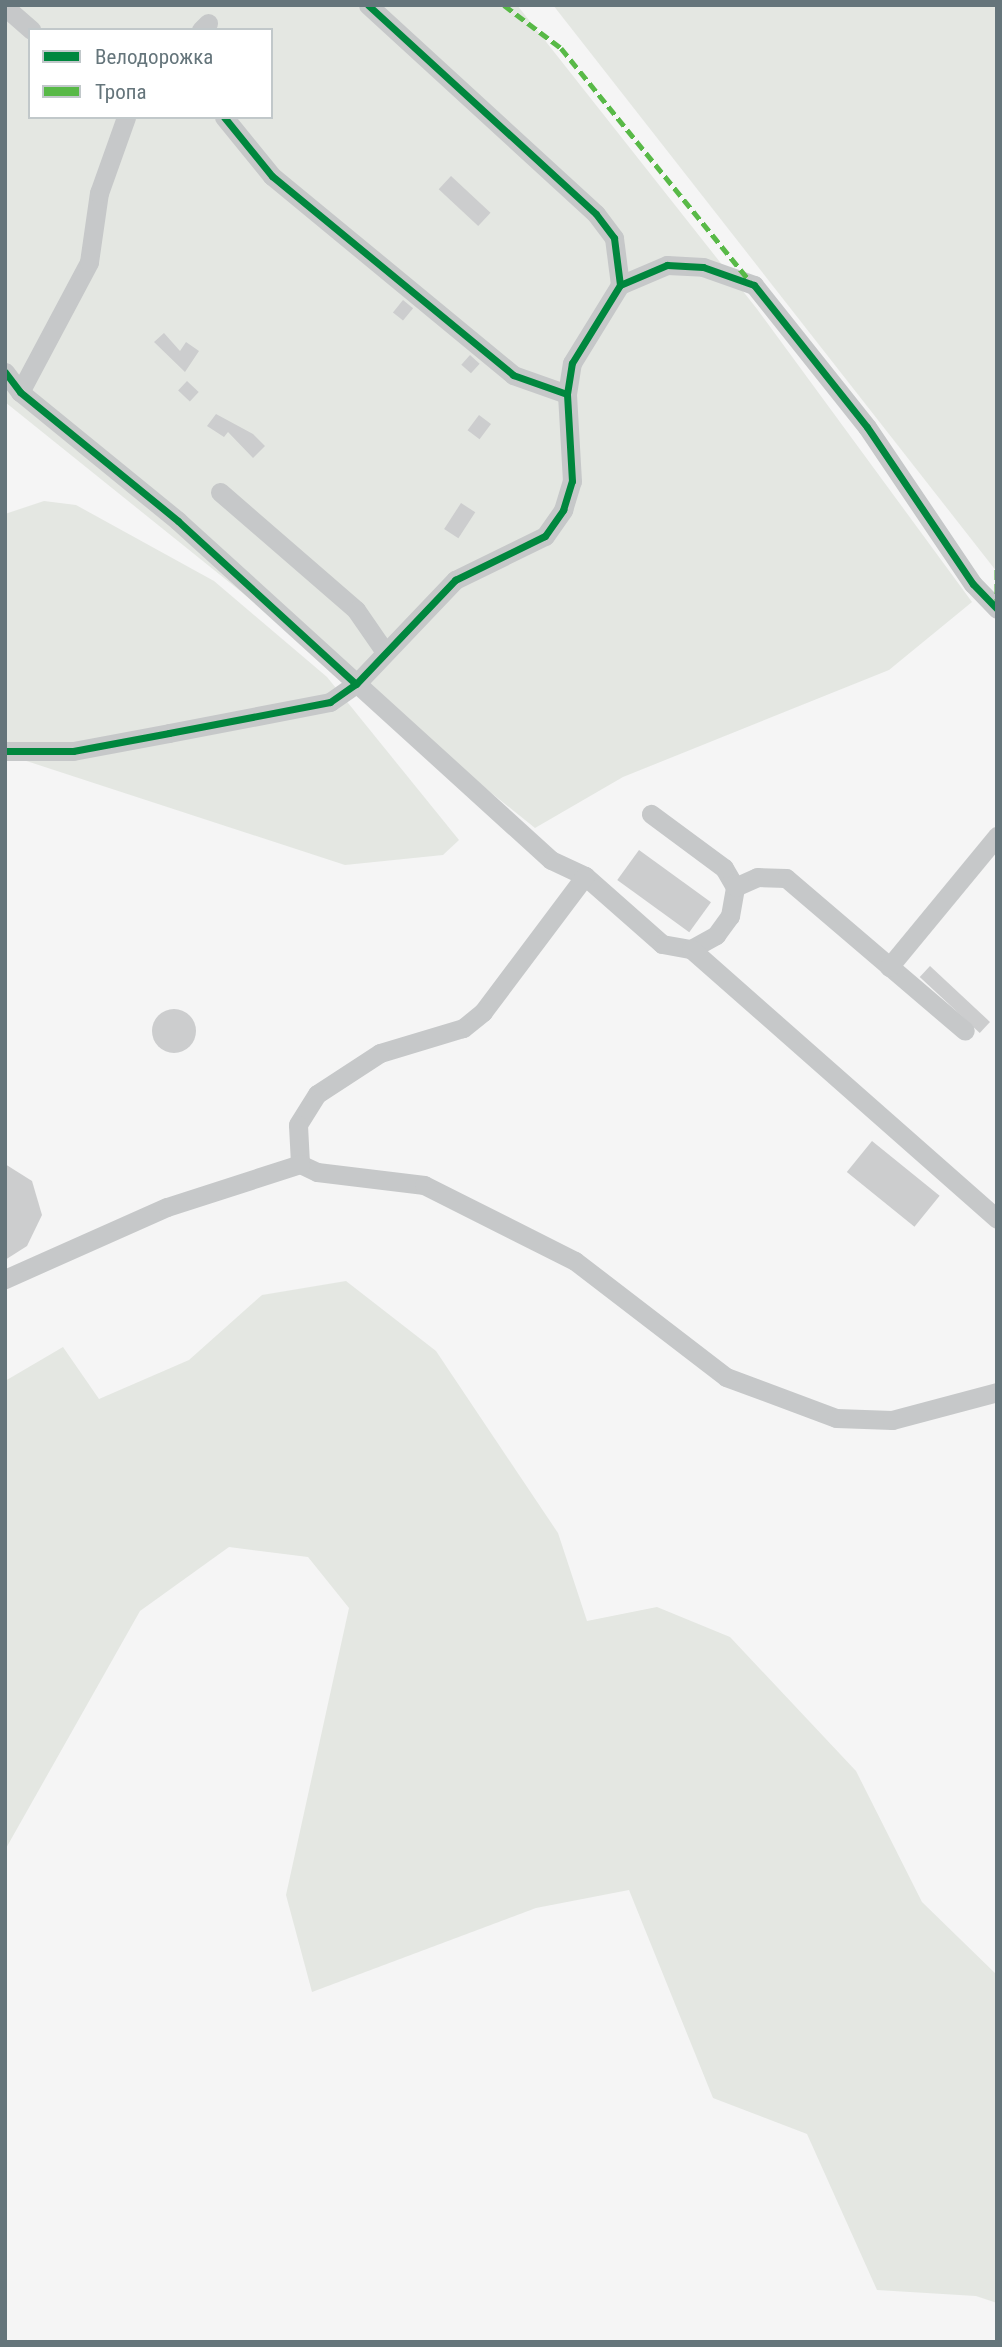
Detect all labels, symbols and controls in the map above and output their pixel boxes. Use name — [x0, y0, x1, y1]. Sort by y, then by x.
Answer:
legend — [28, 28, 273, 119]
text: Велодорожка — [95, 45, 213, 69]
text: Тропа — [95, 80, 146, 104]

